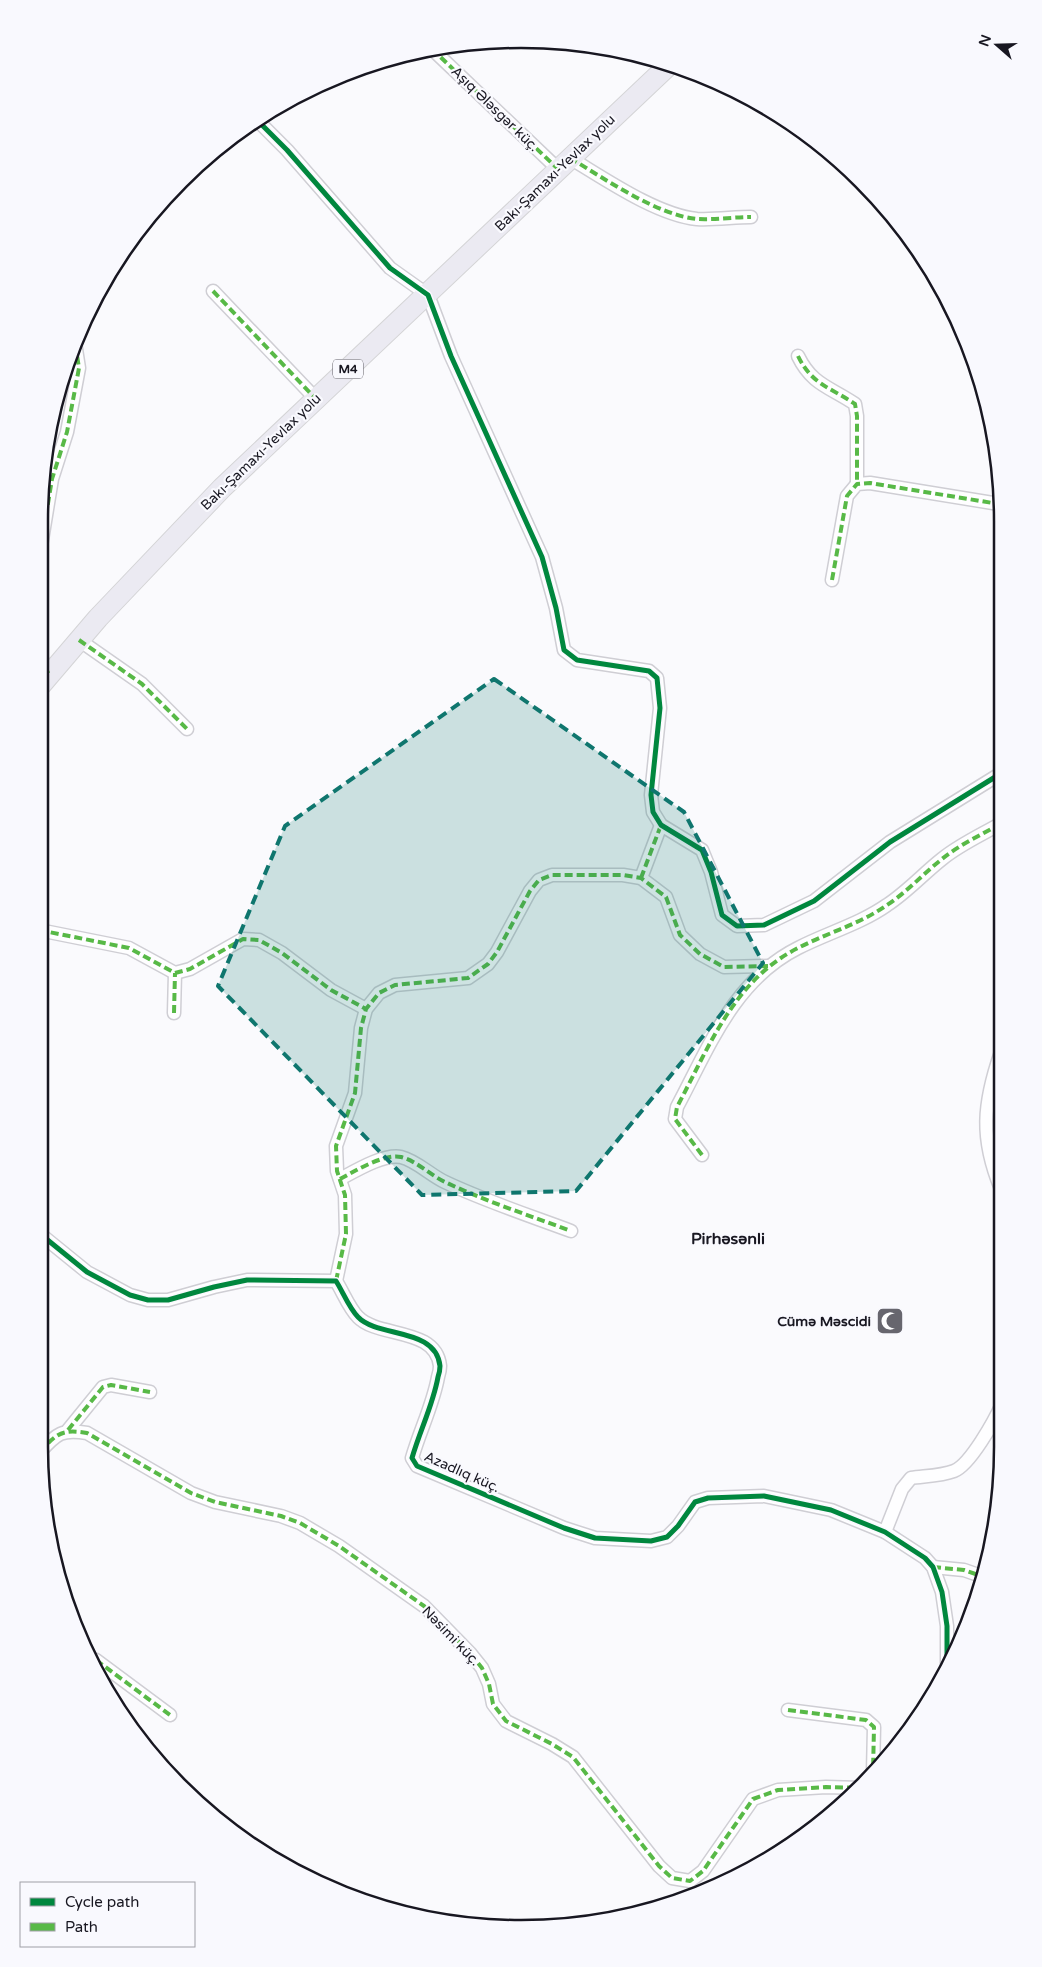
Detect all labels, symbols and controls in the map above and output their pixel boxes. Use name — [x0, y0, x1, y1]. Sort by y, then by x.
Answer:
north arrow — [972, 20, 1022, 70]
text: N — [975, 33, 995, 49]
street label: Aşıq Ələsgər küç. — [448, 63, 542, 155]
street label: Bakı-Şamaxı-Yevlax yolu — [491, 111, 619, 235]
road number: M4 — [333, 359, 363, 378]
street label: Bakı-Şamaxı-Yevlax yolu — [197, 390, 325, 514]
district label: Pirhəsənli — [691, 1229, 765, 1249]
mosque icon: Cümə Məscidi — [875, 1306, 905, 1336]
place label: Cümə Məscidi — [777, 1313, 871, 1330]
street label: Azadlıq küç. — [422, 1448, 502, 1496]
street label: Nəsimi küç. — [418, 1603, 484, 1669]
legend — [20, 1882, 195, 1947]
text: Cycle path — [65, 1893, 139, 1911]
text: Path — [65, 1918, 98, 1936]

